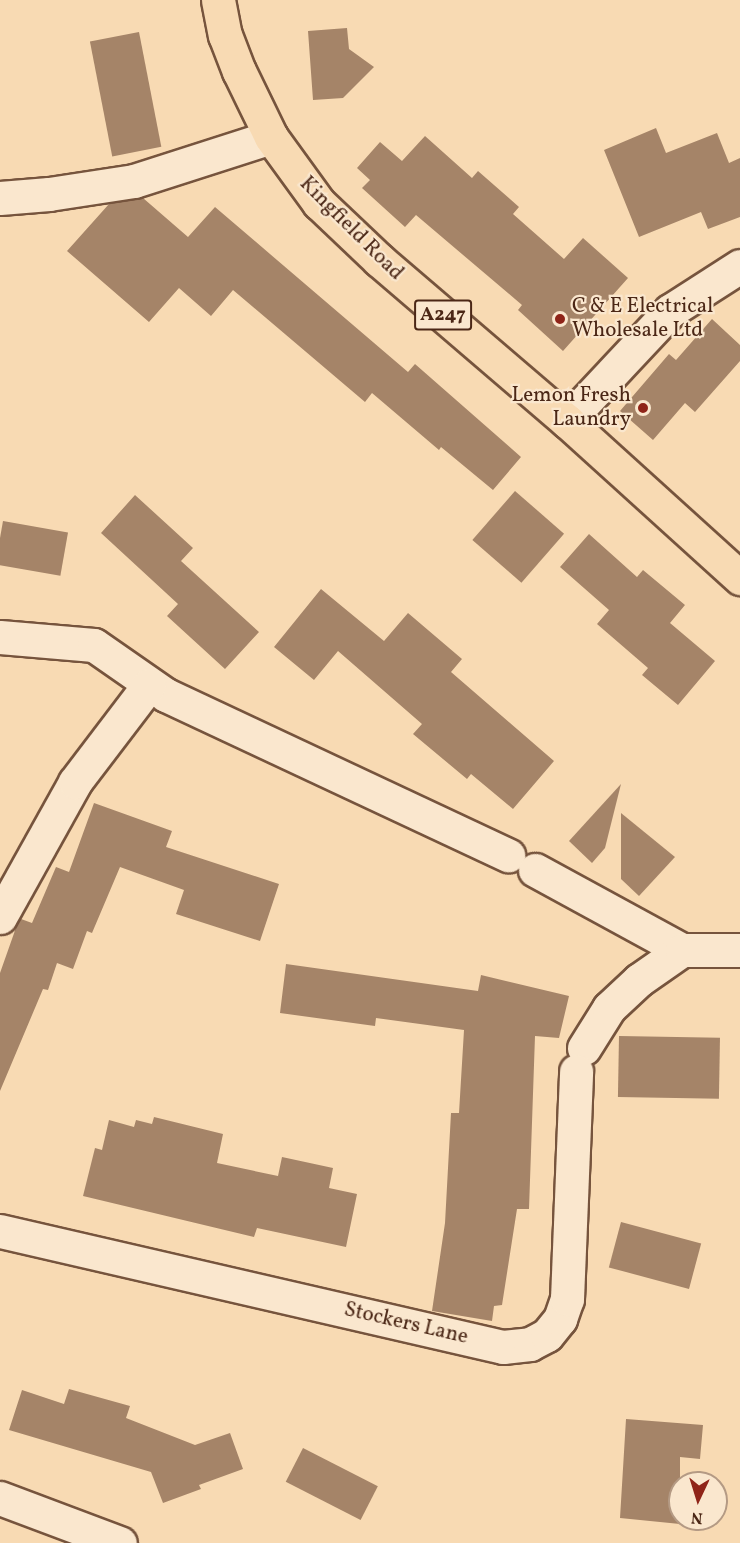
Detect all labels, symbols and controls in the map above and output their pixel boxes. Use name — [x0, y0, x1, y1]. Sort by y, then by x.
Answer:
street label: Kingfield Road — [294, 172, 408, 286]
place label: C & E Electrical Wholesale Ltd — [572, 294, 713, 344]
road number: A247 — [413, 298, 473, 332]
marker: C & E Electrical Wholesale Ltd — [553, 312, 567, 326]
place label: Lemon Fresh Laundry — [511, 383, 631, 433]
marker: Lemon Fresh Laundry — [636, 401, 650, 415]
street label: Stockers Lane — [342, 1297, 470, 1351]
north arrow — [668, 1471, 728, 1531]
text: N — [690, 1506, 703, 1528]

